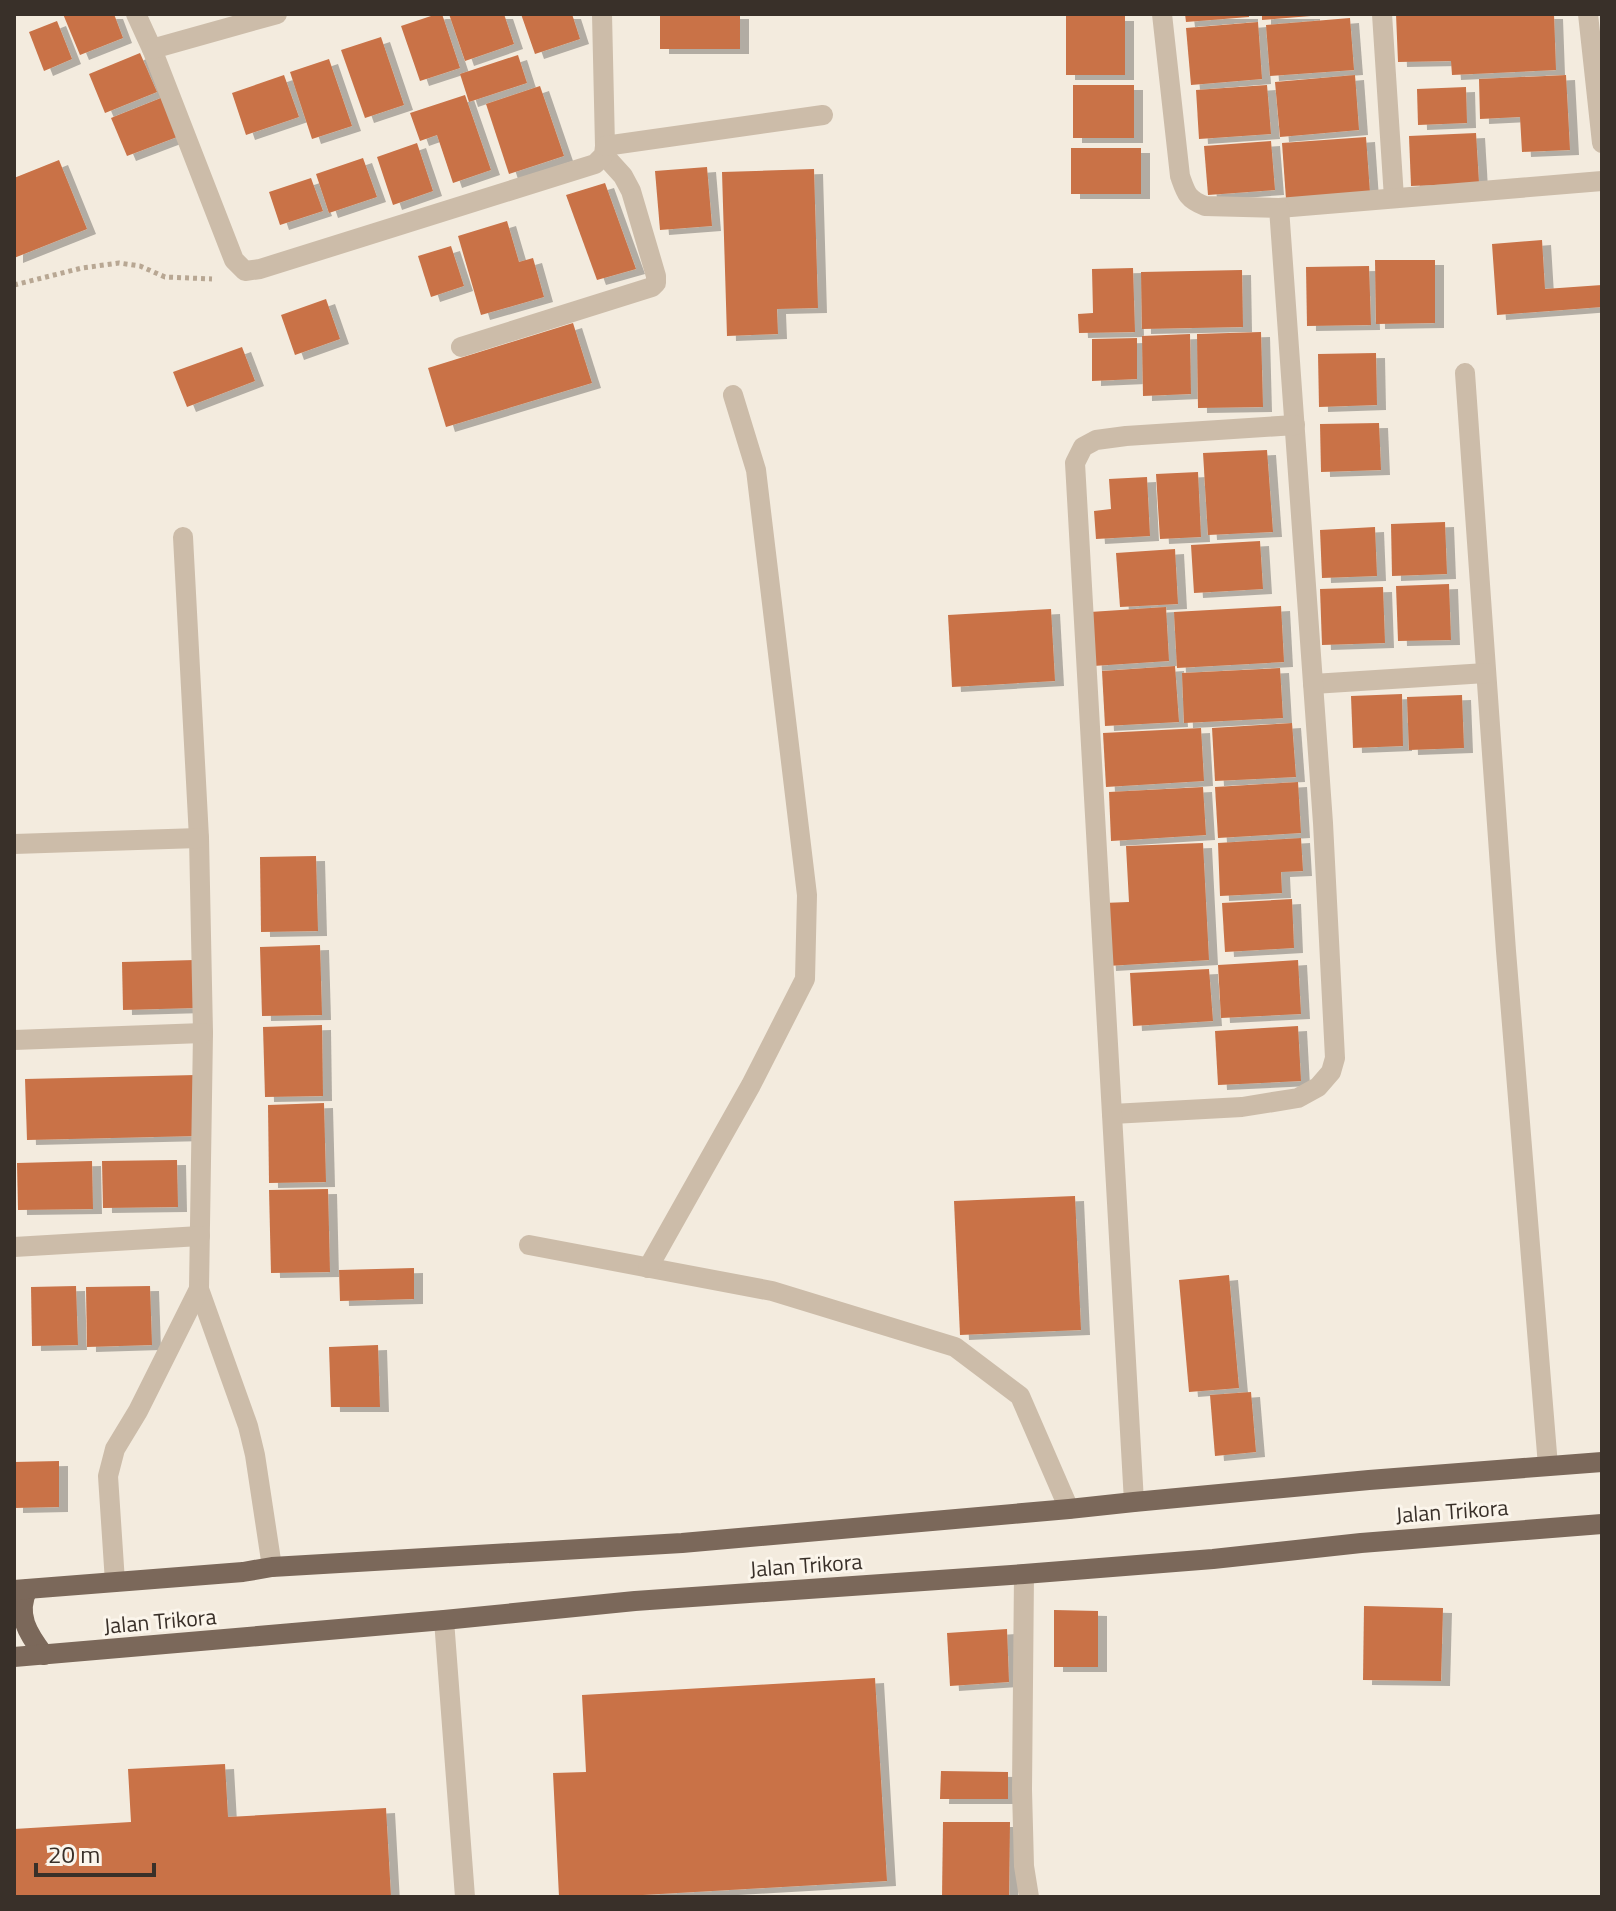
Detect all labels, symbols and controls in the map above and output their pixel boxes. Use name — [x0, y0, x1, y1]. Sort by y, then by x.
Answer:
street label: Jalan Trikora — [1395, 1490, 1509, 1532]
street label: Jalan Trikora — [749, 1544, 863, 1586]
street label: Jalan Trikora — [102, 1599, 218, 1643]
scale bar — [36, 1827, 154, 1877]
text: 20 m — [48, 1836, 100, 1872]

